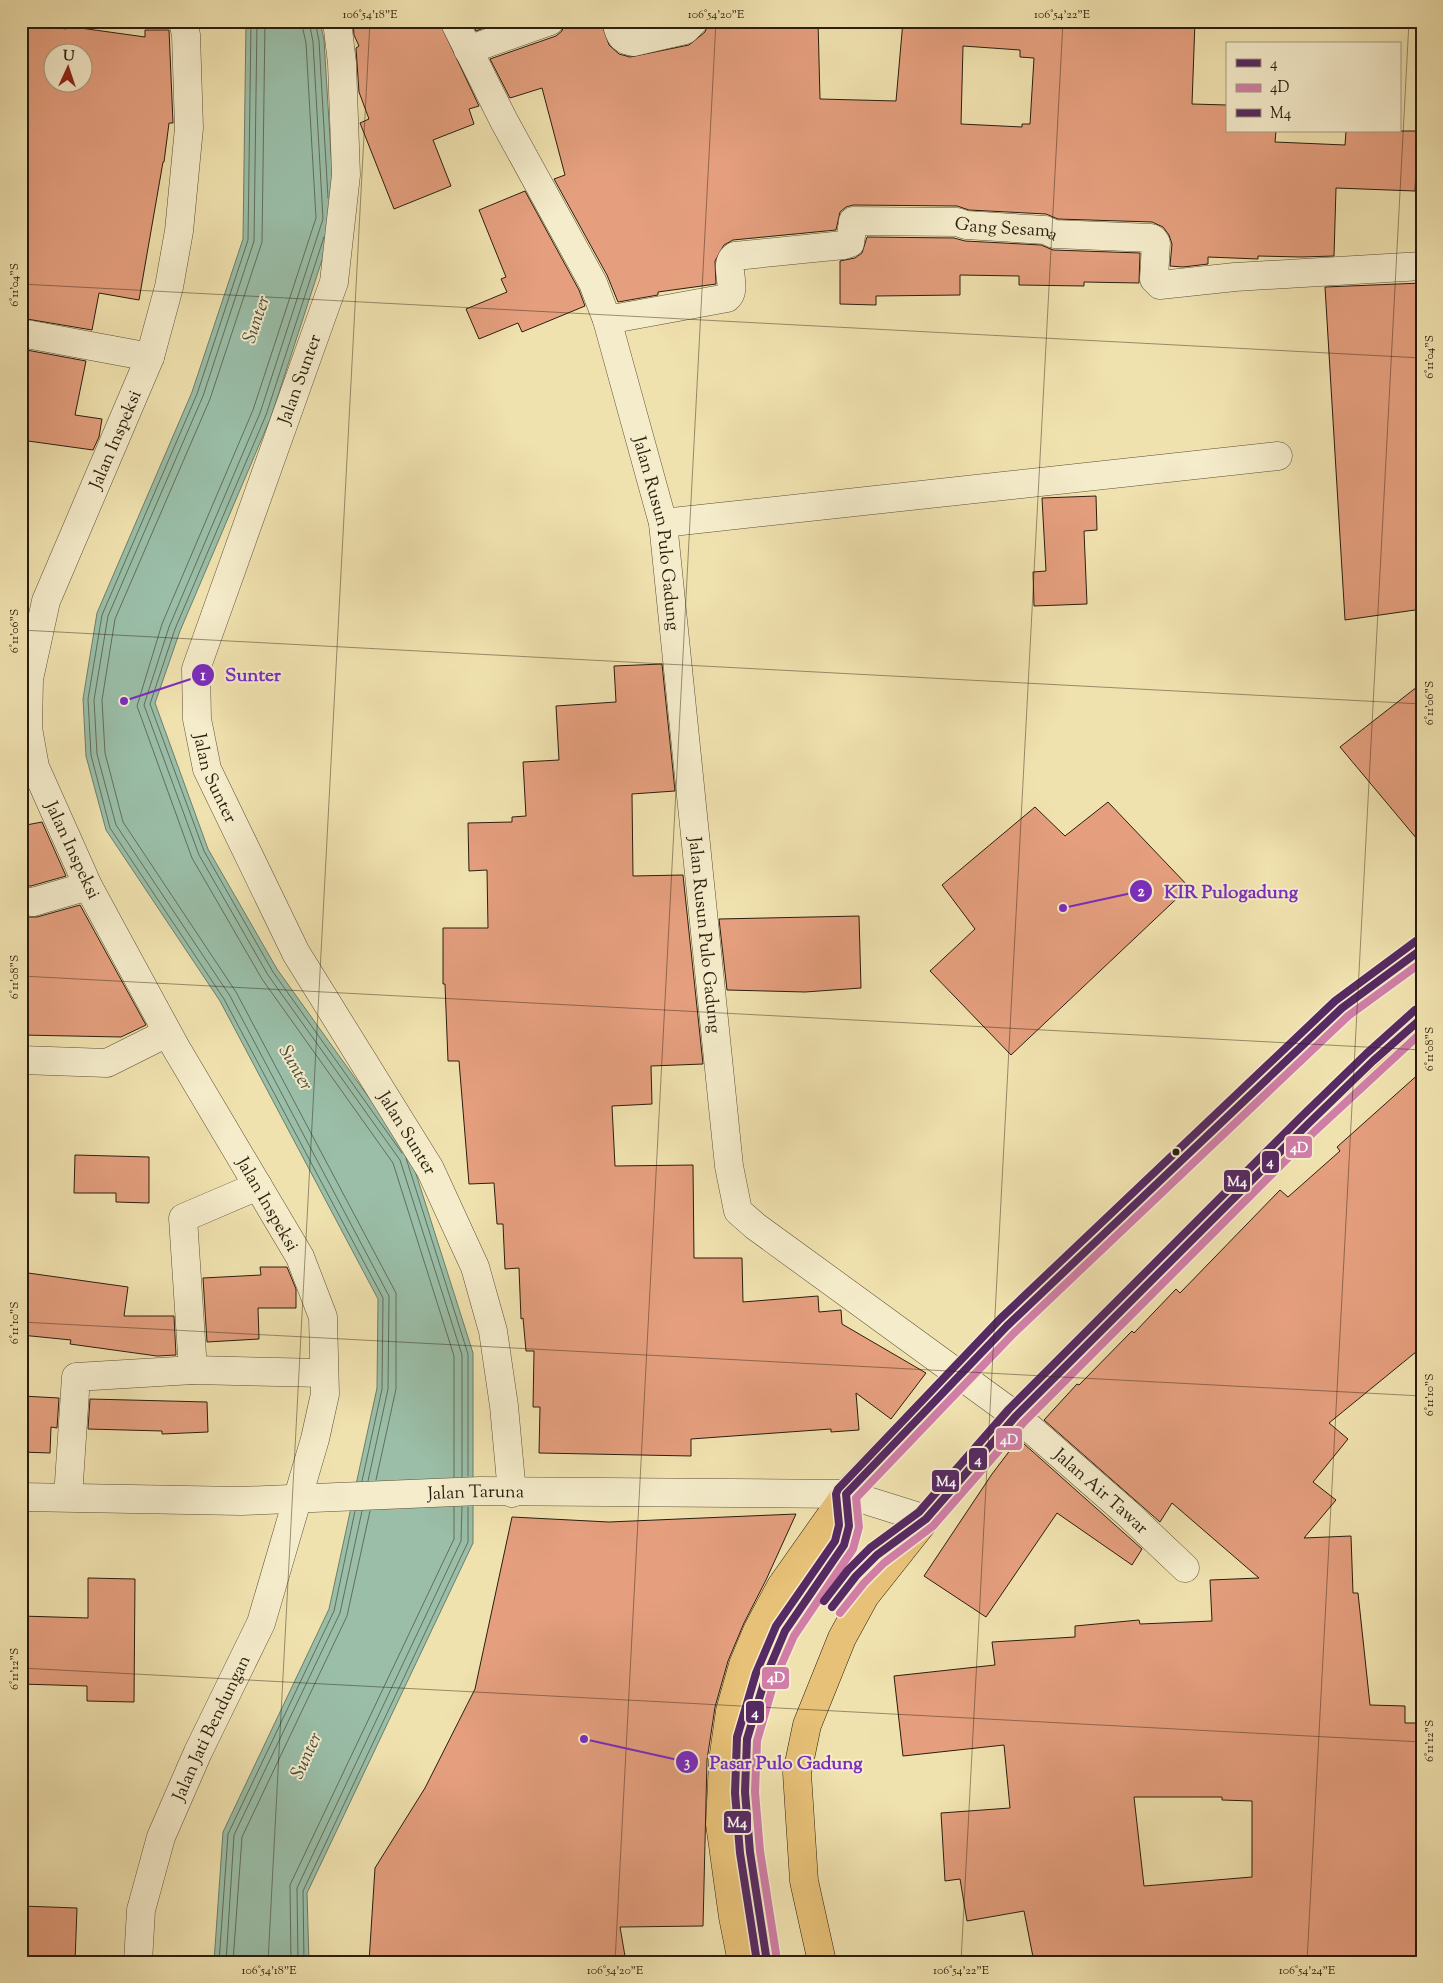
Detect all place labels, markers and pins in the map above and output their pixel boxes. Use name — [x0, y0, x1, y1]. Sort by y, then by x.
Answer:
callout: Sunter — [190, 658, 291, 692]
callout: KIR Pulogadung — [1129, 874, 1308, 908]
unlabelled marker — [1171, 1147, 1181, 1157]
callout: Pasar Pulo Gadung — [674, 1745, 872, 1779]

